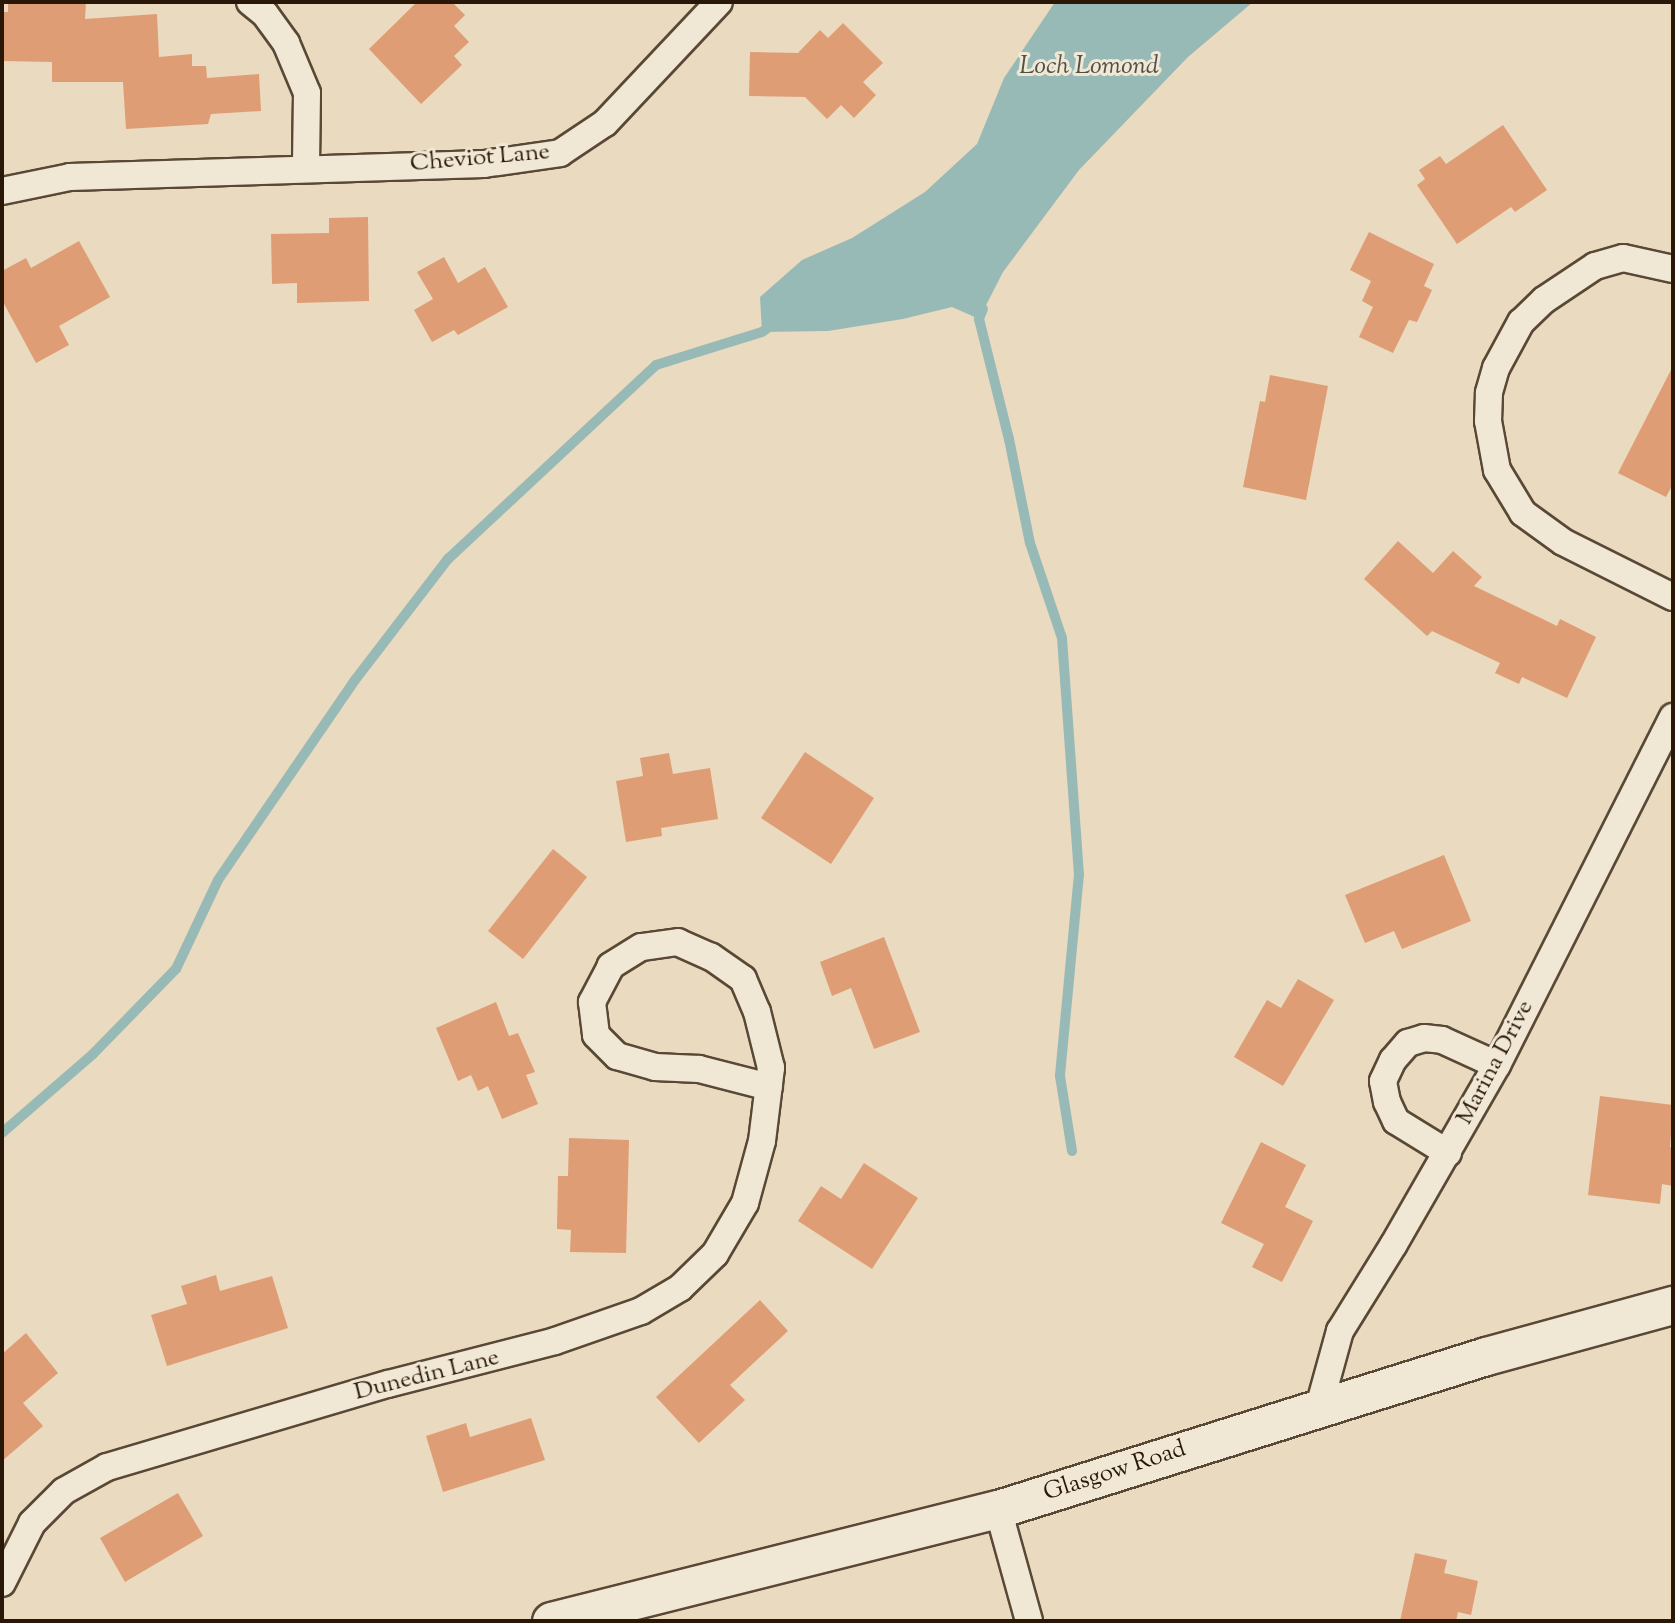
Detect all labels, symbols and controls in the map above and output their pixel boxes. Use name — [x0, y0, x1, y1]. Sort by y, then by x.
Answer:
water label: Loch Lomond — [1019, 51, 1159, 83]
street label: Cheviot Lane — [409, 139, 551, 179]
street label: Marina Drive — [1451, 996, 1541, 1130]
street label: Dunedin Lane — [352, 1344, 502, 1408]
street label: Glasgow Road — [1040, 1435, 1190, 1509]

